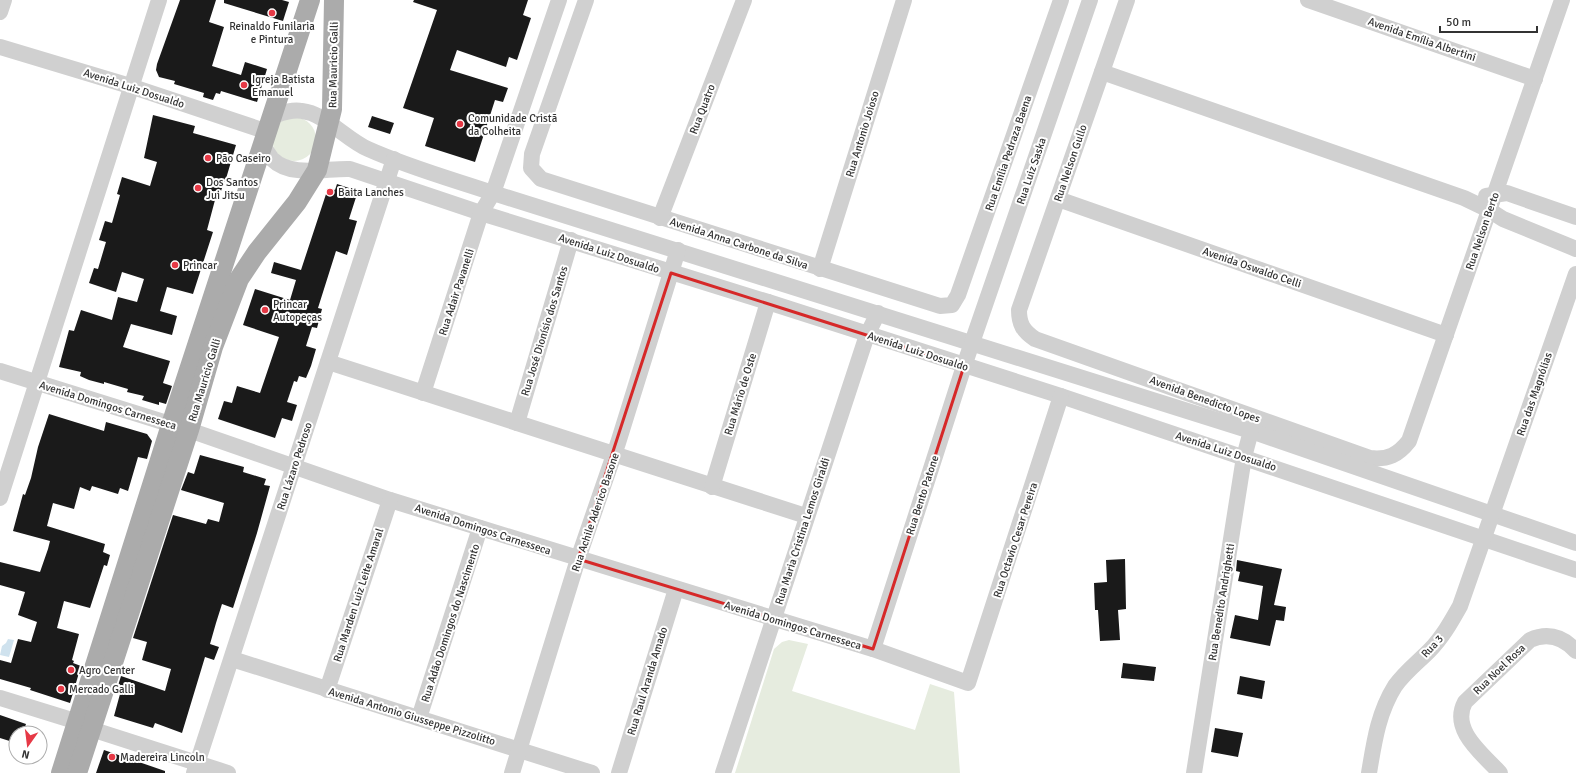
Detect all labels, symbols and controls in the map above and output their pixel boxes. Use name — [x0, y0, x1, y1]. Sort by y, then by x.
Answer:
marker: Reinaldo Funilaria e Pintura — [267, 8, 277, 18]
scale bar — [1440, 8, 1537, 34]
street label: Avenida Emília Albertini — [1366, 15, 1477, 64]
text: 50 m — [1446, 15, 1471, 30]
place label: Reinaldo Funilaria e Pintura — [229, 20, 315, 46]
street label: Rua Mauricio Galli — [326, 22, 341, 108]
street label: Avenida Luiz Dosualdo — [82, 66, 186, 111]
place label: Igreja Batista Emanuel — [252, 73, 315, 99]
marker: Igreja Batista Emanuel — [239, 80, 249, 90]
street label: Rua Quatro — [687, 82, 718, 136]
street label: Rua Antonio Joioso — [843, 89, 882, 179]
street label: Rua Emília Pedraza Baena — [983, 93, 1035, 213]
place label: Comunidade Cristã da Colheita — [468, 112, 558, 138]
marker: Comunidade Cristã da Colheita — [455, 119, 465, 129]
street label: Rua Nelson Gullo — [1051, 123, 1090, 203]
street label: Rua Luiz Saska — [1014, 136, 1049, 206]
place label: Pão Caseiro — [216, 152, 271, 165]
marker: Pão Caseiro — [203, 153, 213, 163]
place label: Dos Santos Jui Jitsu — [206, 176, 258, 202]
marker: Dos Santos Jui Jitsu — [193, 183, 203, 193]
place label: Baita Lanches — [338, 186, 404, 199]
marker: Baita Lanches — [325, 187, 335, 197]
street label: Rua Nelson Berto — [1463, 190, 1502, 272]
street label: Avenida Anna Carbone da Silva — [668, 215, 810, 272]
street label: Avenida Luiz Dosualdo — [557, 231, 661, 276]
street label: Avenida Oswaldo Celli — [1201, 244, 1303, 290]
street label: Rua Adair Pavanelli — [436, 247, 477, 337]
place label: Princar — [183, 259, 217, 272]
marker: Princar — [170, 260, 180, 270]
street label: Rua José Dionísio dos Santos — [518, 264, 571, 398]
place label: Princar Autopeças — [273, 298, 322, 324]
marker: Princar Autopeças — [260, 305, 270, 315]
street label: Avenida Luiz Dosualdo — [866, 329, 970, 374]
street label: Rua Mauricio Galli — [186, 337, 223, 423]
street label: Rua das Magnólias — [1514, 350, 1555, 438]
street label: Rua Mário de Oste — [722, 351, 759, 437]
street label: Avenida Benedicto Lopes — [1148, 373, 1262, 426]
street label: Avenida Domingos Carnesseca — [38, 378, 178, 433]
street label: Rua Lázaro Pedroso — [274, 420, 315, 512]
street label: Avenida Luiz Dosualdo — [1174, 429, 1278, 474]
street label: Rua Achile Aderico Basone — [569, 451, 622, 573]
street label: Rua Bento Patone — [903, 454, 941, 537]
street label: Rua Maria Cristina Lemos Giraldi — [773, 456, 832, 606]
street label: Rua Octavio Cesar Pereira — [991, 481, 1040, 599]
street label: Avenida Domingos Carnesseca — [413, 501, 553, 558]
street label: Rua Marden Luiz Leite Amaral — [331, 527, 386, 664]
street label: Rua Adão Domingos do Nascimento — [419, 542, 482, 704]
street label: Rua Benedito Andrighetti — [1206, 543, 1237, 662]
street label: Avenida Domingos Carnesseca — [723, 598, 863, 653]
street label: Rua Raul Aranda Amado — [625, 625, 670, 737]
street label: Rua 3 — [1419, 632, 1446, 660]
street label: Rua Noel Rosa — [1471, 641, 1528, 697]
place label: Agro Center — [79, 664, 135, 677]
marker: Agro Center — [66, 665, 76, 675]
place label: Mercado Galli — [69, 683, 134, 696]
marker: Mercado Galli — [56, 684, 66, 694]
street label: Avenida Antonio Giusseppe Pizzolitto — [327, 685, 497, 748]
north arrow — [8, 725, 48, 765]
text: N — [20, 747, 31, 761]
place label: Madereira Lincoln — [120, 751, 205, 764]
marker: Madereira Lincoln — [107, 752, 117, 762]

